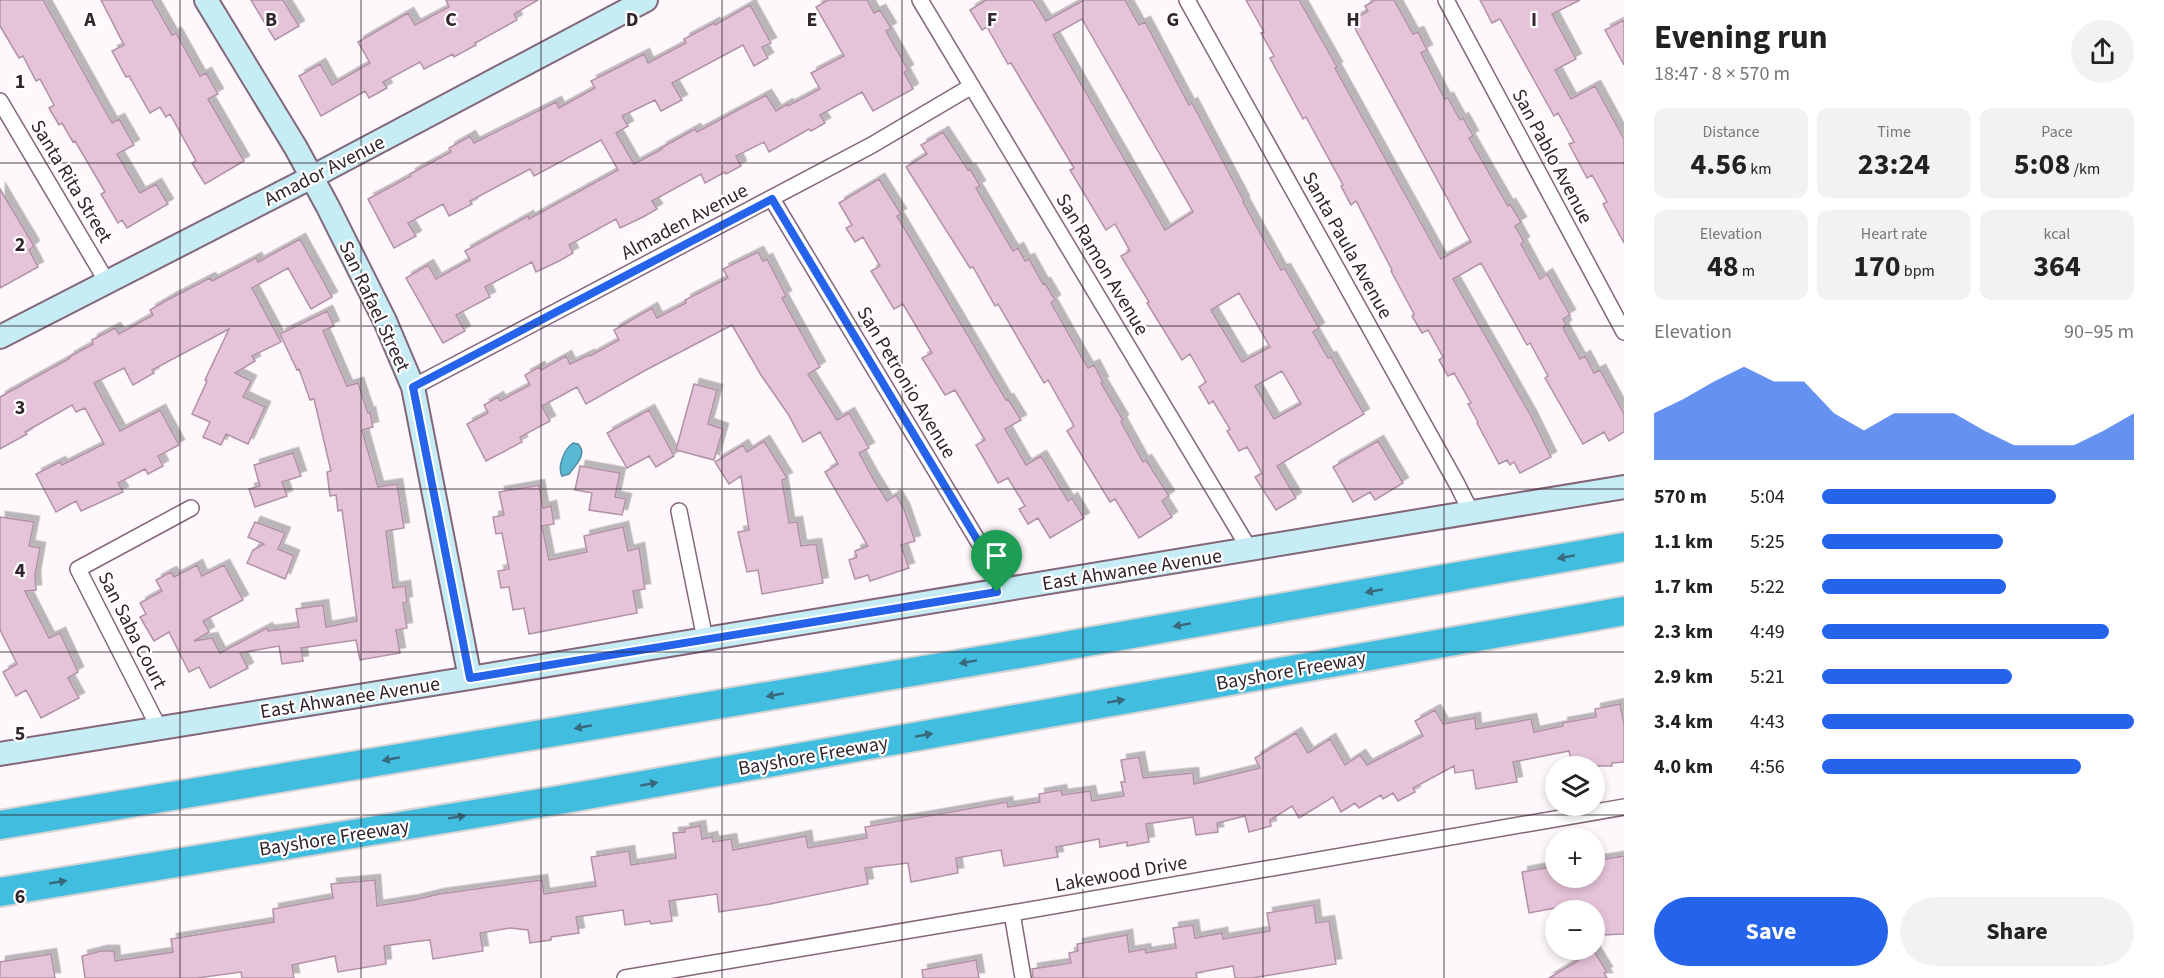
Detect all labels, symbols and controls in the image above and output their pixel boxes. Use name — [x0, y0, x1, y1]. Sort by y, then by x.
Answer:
text: A — [83, 6, 96, 34]
text: B — [265, 6, 277, 34]
text: C — [445, 6, 457, 34]
text: D — [626, 6, 638, 34]
text: E — [807, 6, 817, 34]
text: F — [987, 6, 997, 34]
text: G — [1167, 6, 1179, 34]
text: H — [1346, 6, 1360, 34]
text: I — [1531, 6, 1537, 34]
text: Evening run — [1654, 14, 1828, 61]
button: share — [2071, 20, 2134, 83]
text: 18:47 · 8 × 570 m — [1654, 60, 1790, 88]
text: 1 — [15, 68, 25, 96]
street label: San Pablo Avenue — [1505, 84, 1599, 229]
street label: Santa Rita Street — [23, 115, 119, 248]
text: Distance — [1703, 121, 1759, 143]
text: Time — [1877, 121, 1911, 143]
text: Pace — [2041, 121, 2073, 143]
street label: Amador Avenue — [259, 128, 390, 213]
text: 4.56 — [1691, 143, 1747, 186]
text: 23:24 — [1858, 143, 1930, 186]
text: 5:08 — [2014, 143, 2070, 186]
text: km — [1747, 158, 1771, 180]
text: /km — [2070, 158, 2100, 180]
street label: Santa Paula Avenue — [1295, 167, 1399, 324]
street label: Almaden Avenue — [616, 177, 753, 267]
street label: San Ramon Avenue — [1049, 188, 1156, 341]
text: Elevation — [1700, 223, 1762, 245]
text: Heart rate — [1861, 223, 1927, 245]
text: kcal — [2044, 223, 2070, 245]
text: 2 — [15, 231, 25, 259]
street label: San Rafael Street — [331, 236, 417, 377]
text: 48 — [1707, 245, 1739, 288]
text: 170 — [1853, 245, 1901, 288]
text: 364 — [2033, 245, 2081, 288]
text: m — [1739, 260, 1755, 282]
text: bpm — [1901, 260, 1935, 282]
street label: San Petronio Avenue — [850, 301, 963, 464]
text: Elevation — [1654, 318, 1732, 346]
text: 90–95 m — [2064, 318, 2134, 346]
text: 3 — [15, 394, 25, 422]
text: 570 m — [1654, 483, 1707, 511]
text: 5:04 — [1750, 483, 1785, 511]
text: 1.1 km — [1654, 528, 1713, 556]
text: 5:25 — [1750, 528, 1785, 556]
pin — [971, 530, 1022, 592]
icon: arrive — [980, 539, 1013, 572]
street label: East Ahwanee Avenue — [1040, 542, 1224, 598]
one-way arrow — [1557, 553, 1576, 562]
text: 4 — [15, 557, 26, 585]
street label: San Saba Court — [91, 567, 174, 694]
text: 1.7 km — [1654, 573, 1713, 601]
text: 5:22 — [1750, 573, 1785, 601]
one-way arrow — [1365, 587, 1384, 596]
text: 2.3 km — [1654, 618, 1713, 646]
text: 4:49 — [1750, 618, 1785, 646]
one-way arrow — [1173, 621, 1192, 630]
street label: Bayshore Freeway — [1214, 644, 1369, 698]
one-way arrow — [958, 658, 977, 667]
text: 2.9 km — [1654, 663, 1713, 691]
text: 5:21 — [1750, 663, 1785, 691]
street label: East Ahwanee Avenue — [258, 670, 442, 726]
one-way arrow — [766, 690, 785, 699]
one-way arrow — [1106, 696, 1125, 705]
text: 3.4 km — [1654, 708, 1713, 736]
text: 4:43 — [1750, 708, 1785, 736]
text: 5 — [15, 720, 25, 748]
one-way arrow — [573, 723, 592, 732]
street label: Bayshore Freeway — [736, 729, 891, 783]
one-way arrow — [914, 730, 933, 739]
text: 4.0 km — [1654, 753, 1713, 781]
text: 4:56 — [1750, 753, 1785, 781]
one-way arrow — [381, 755, 400, 764]
map controls — [1545, 756, 1605, 960]
button: layers — [1545, 756, 1605, 816]
one-way arrow — [640, 779, 659, 788]
street label: Bayshore Freeway — [257, 812, 412, 864]
one-way arrow — [447, 812, 466, 821]
button: + — [1545, 828, 1605, 888]
street label: Lakewood Drive — [1053, 849, 1190, 899]
one-way arrow — [48, 877, 67, 886]
text: 6 — [15, 883, 25, 911]
button: Save — [1654, 897, 1888, 966]
button: Share — [1900, 897, 2134, 966]
button: − — [1545, 900, 1605, 960]

